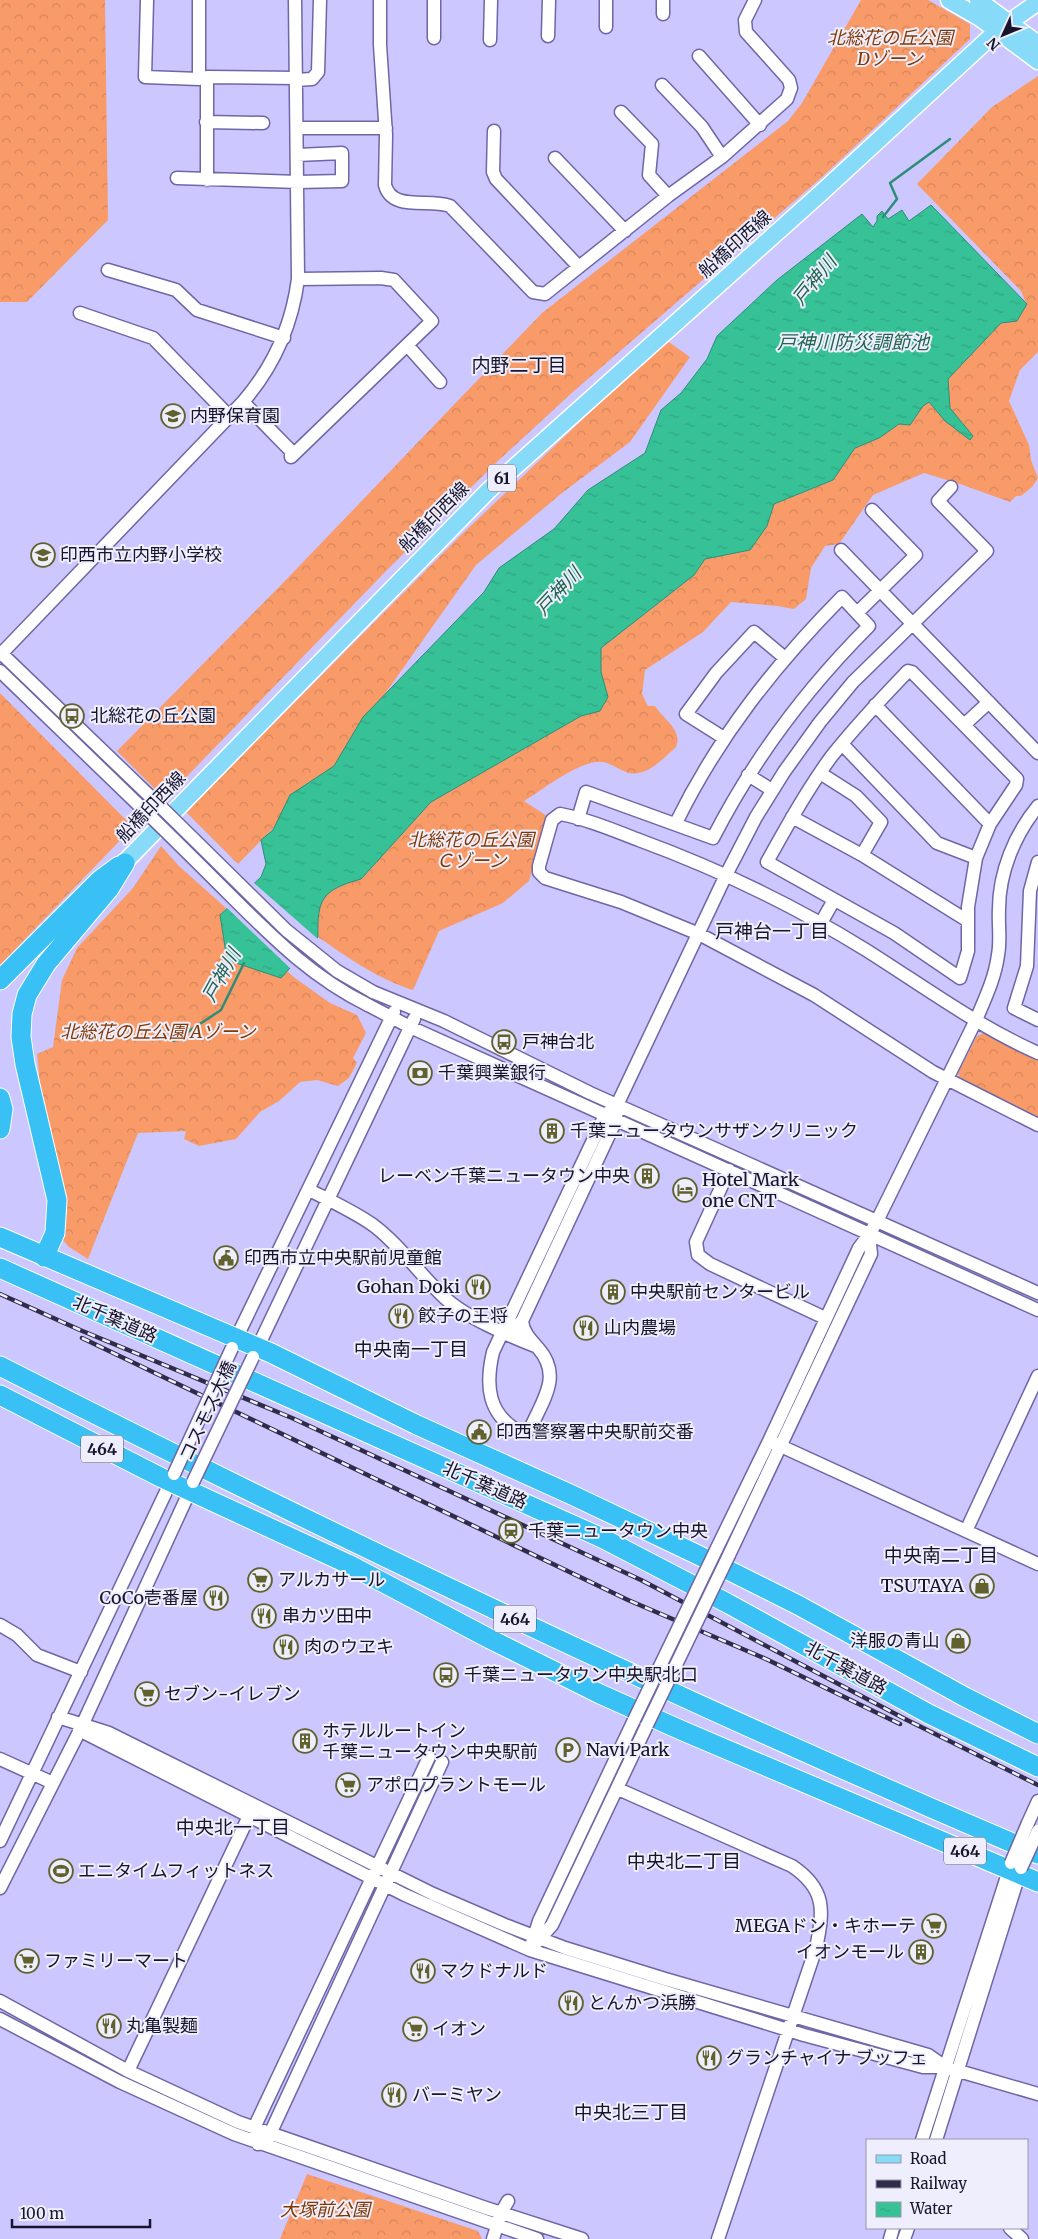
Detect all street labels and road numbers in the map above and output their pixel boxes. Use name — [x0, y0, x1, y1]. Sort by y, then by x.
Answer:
street label: 船橋印西線 — [694, 205, 776, 282]
road number: 61 — [488, 464, 516, 492]
street label: 船橋印西線 — [394, 477, 474, 557]
street label: 船橋印西線 — [111, 766, 190, 847]
street label: 北千葉道路 — [69, 1290, 161, 1347]
street label: コスモス大橋 — [174, 1357, 241, 1465]
road number: 464 — [81, 1436, 123, 1462]
street label: 北千葉道路 — [439, 1456, 531, 1513]
road number: 464 — [494, 1606, 536, 1632]
street label: 北千葉道路 — [801, 1636, 891, 1699]
road number: 464 — [944, 1838, 986, 1864]

